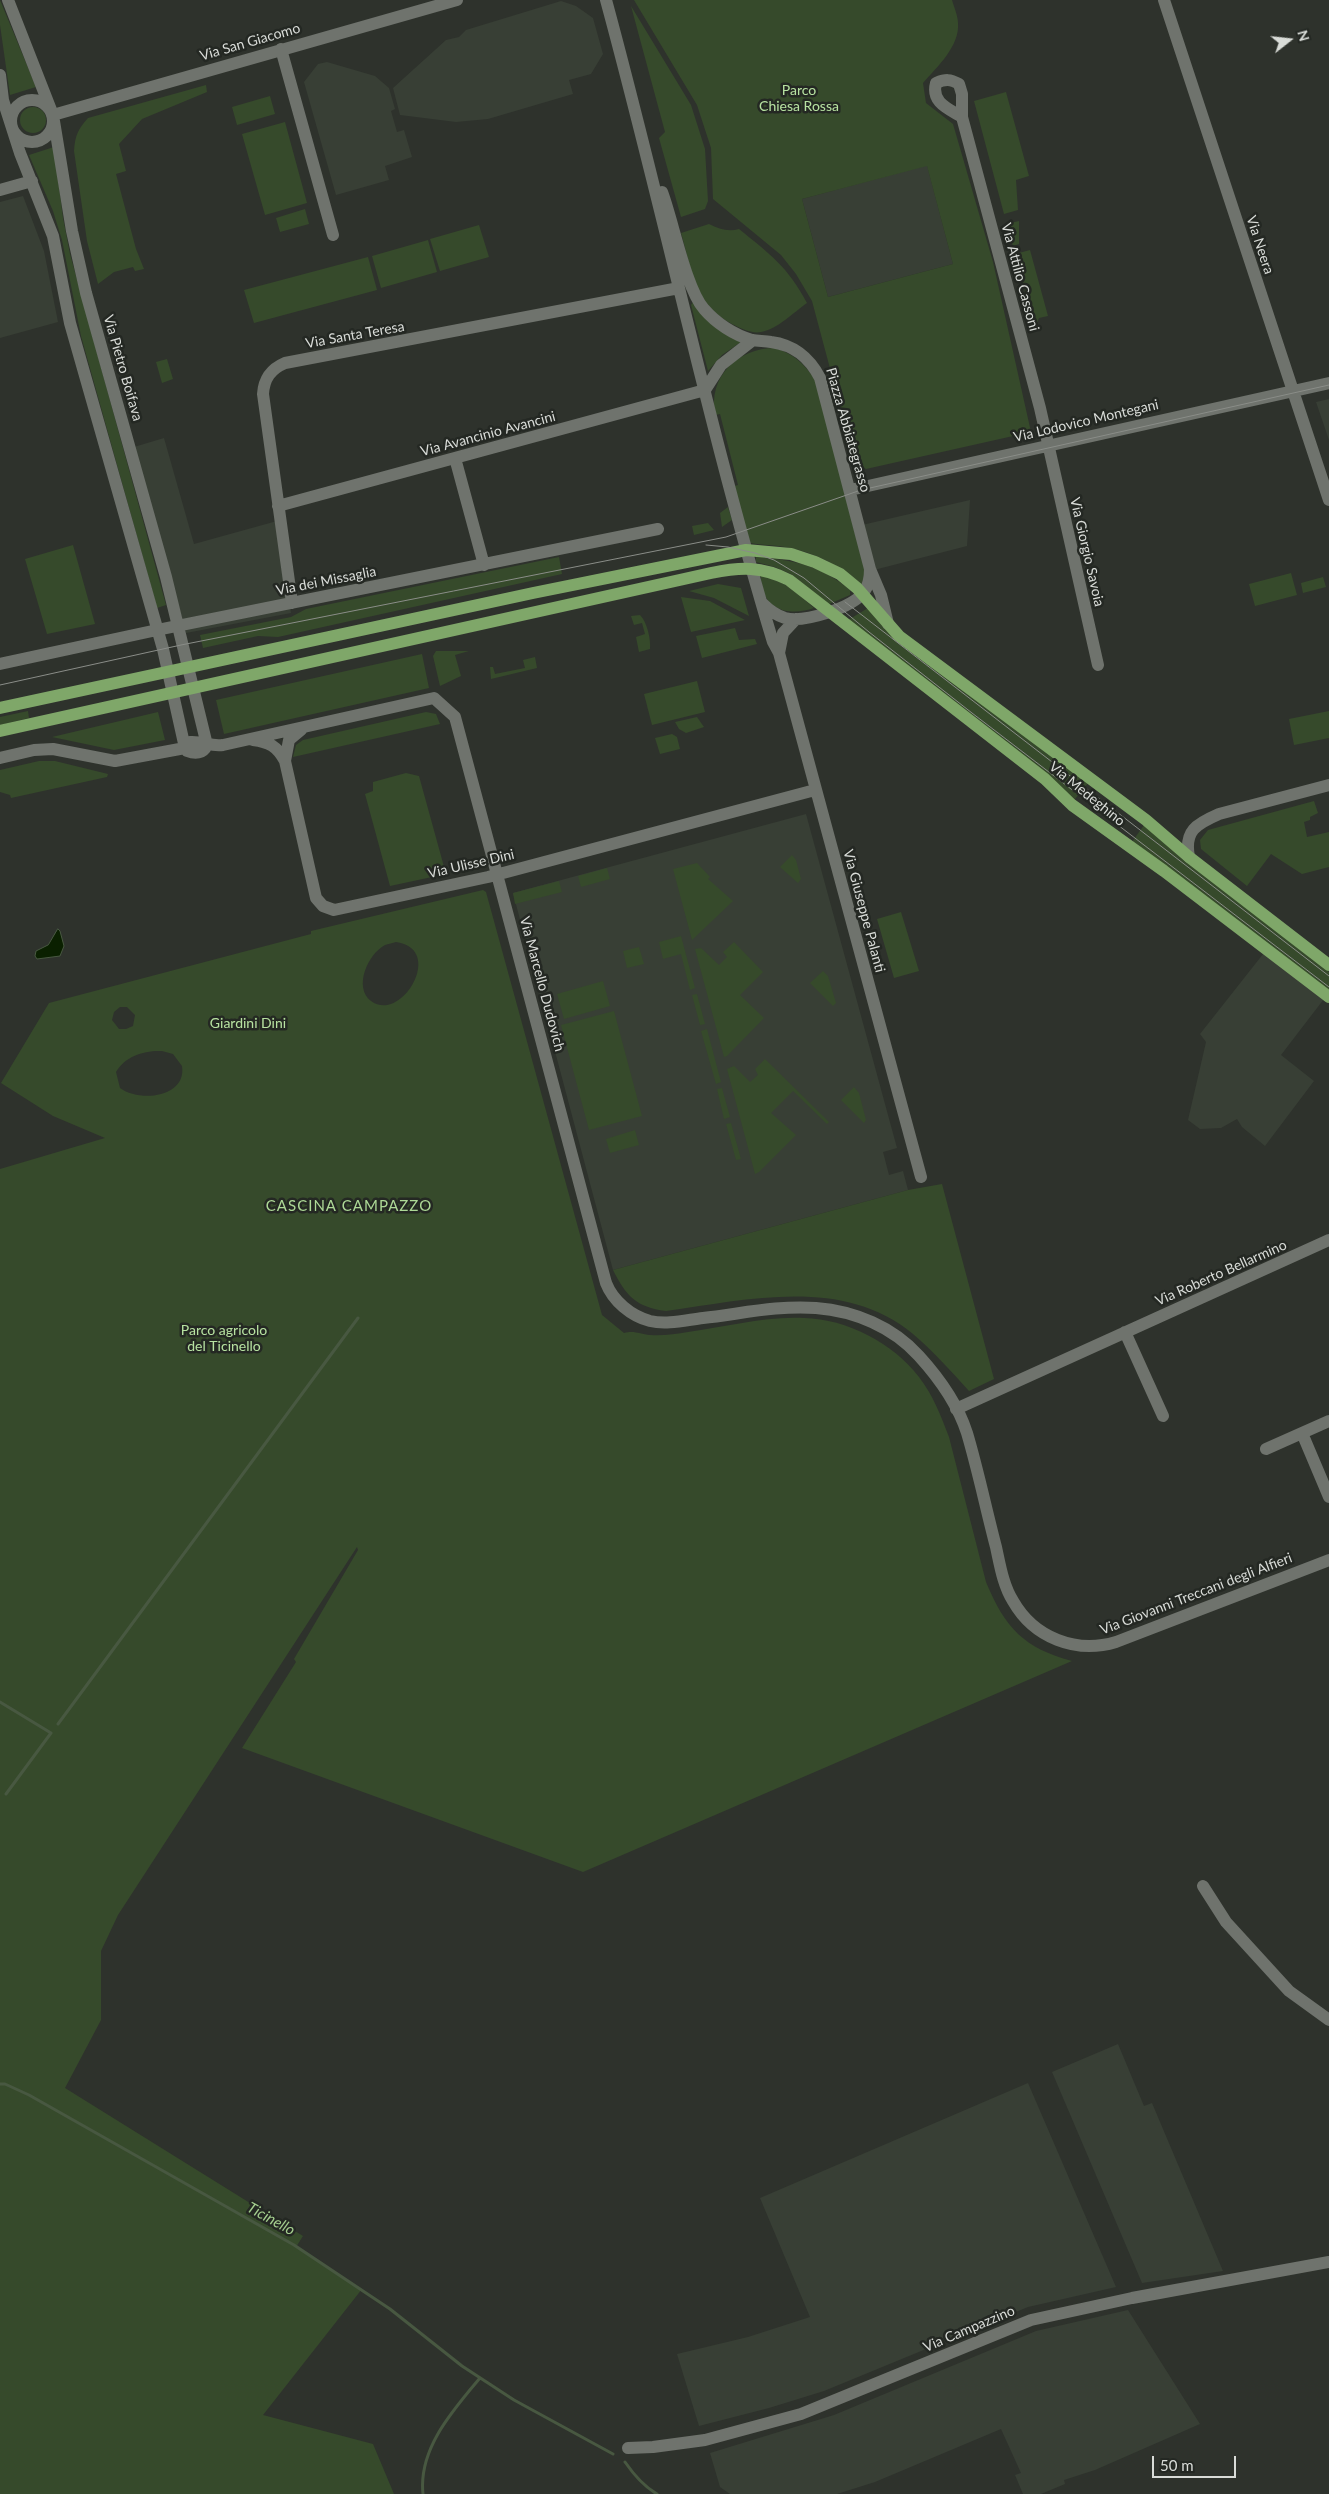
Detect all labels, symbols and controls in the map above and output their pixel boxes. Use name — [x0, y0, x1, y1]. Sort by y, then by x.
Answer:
north arrow — [1264, 15, 1314, 65]
street label: Via San Giacomo — [198, 20, 302, 64]
text: N — [1294, 28, 1314, 43]
park label: Parco Chiesa Rossa — [759, 82, 839, 114]
street label: Via Neera — [1243, 214, 1277, 276]
street label: Via Attilio Cassoni — [997, 221, 1043, 333]
street label: Via Pietro Boifava — [100, 313, 146, 423]
street label: Via Santa Teresa — [304, 318, 406, 352]
street label: Piazza Abbiategrasso — [822, 366, 874, 494]
street label: Via Lodovico Montegani — [1012, 396, 1160, 446]
street label: Via Avancinio Avancini — [419, 408, 557, 460]
street label: Via Giorgio Savoia — [1066, 496, 1108, 608]
street label: Via dei Missaglia — [274, 563, 378, 599]
street label: Via Medeghino — [1046, 758, 1128, 830]
street label: Via Ulisse Dini — [426, 846, 516, 882]
street label: Via Giuseppe Palanti — [840, 848, 888, 974]
street label: Via Marcello Dudovich — [516, 915, 568, 1053]
park label: Giardini Dini — [210, 1015, 286, 1031]
district label: CASCINA CAMPAZZO — [264, 1197, 434, 1215]
street label: Via Roberto Bellarmino — [1153, 1236, 1289, 1310]
park label: Parco agricolo del Ticinello — [181, 1322, 267, 1354]
street label: Via Giovanni Treccani degli Alfieri — [1098, 1550, 1294, 1638]
water label: Ticinello — [244, 2199, 298, 2239]
street label: Via Campazzino — [921, 2302, 1017, 2356]
scale bar — [1154, 2446, 1238, 2478]
text: 50 m — [1160, 2456, 1194, 2474]

